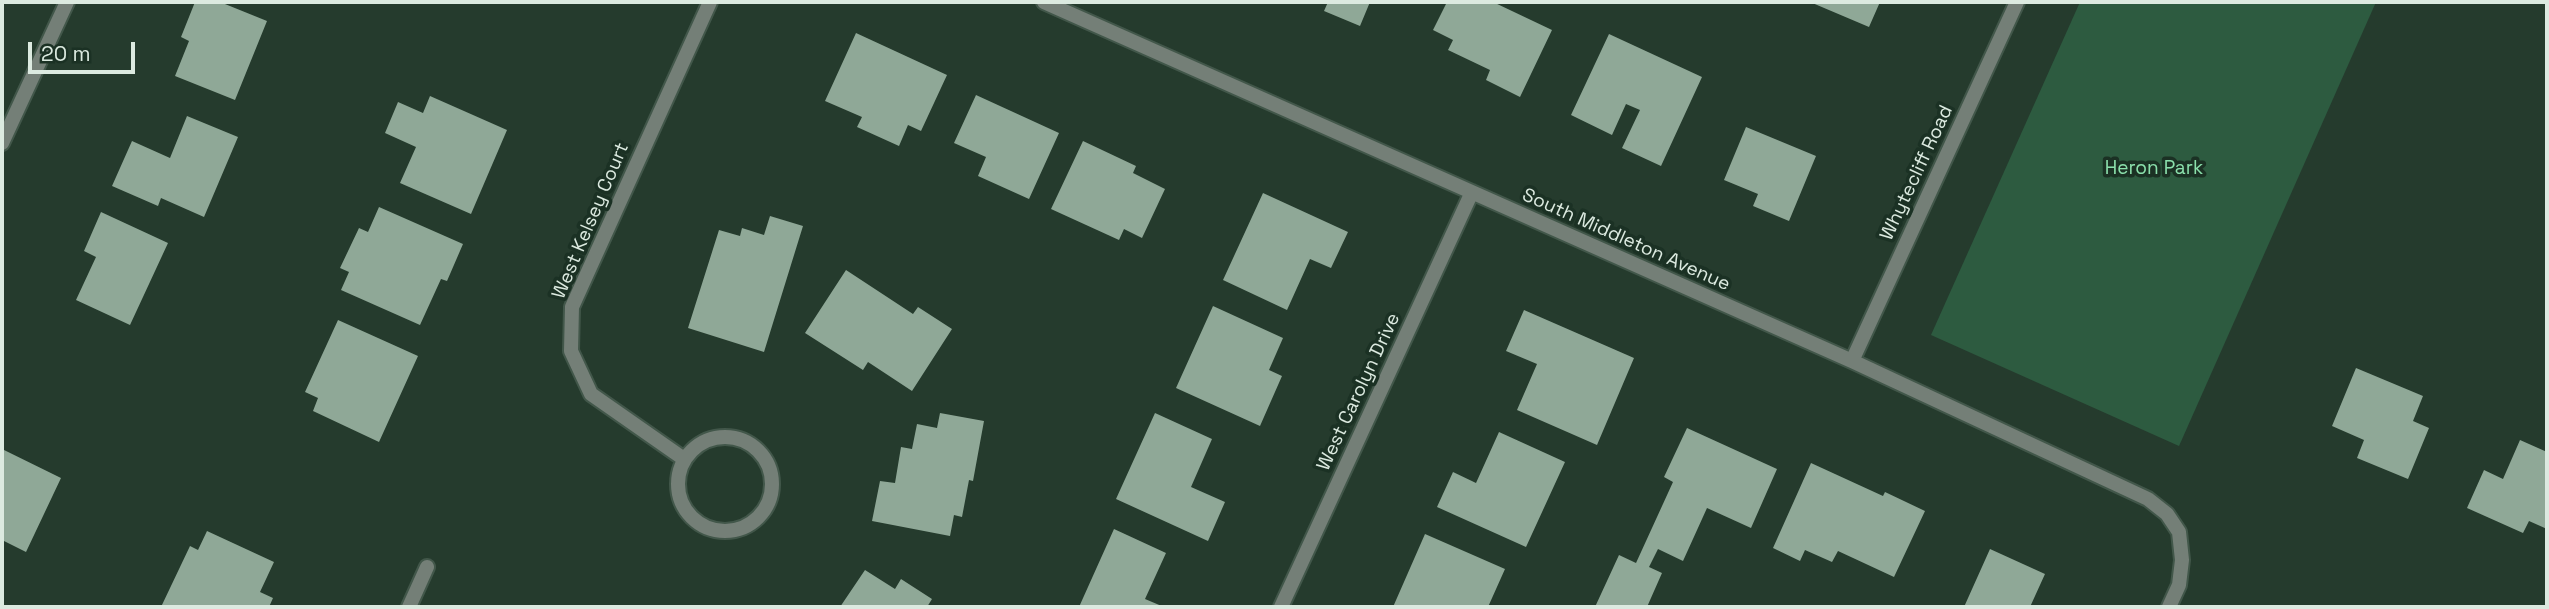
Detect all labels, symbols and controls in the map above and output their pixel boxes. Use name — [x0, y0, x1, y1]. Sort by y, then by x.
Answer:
scale bar — [32, 28, 138, 72]
text: 20 m — [41, 40, 91, 67]
street label: Whytecliff Road — [1876, 102, 1958, 244]
street label: West Kelsey Court — [548, 140, 634, 302]
park label: Heron Park — [2105, 158, 2203, 180]
street label: South Middleton Avenue — [1519, 184, 1733, 296]
street label: West Carolyn Drive — [1313, 310, 1405, 474]

